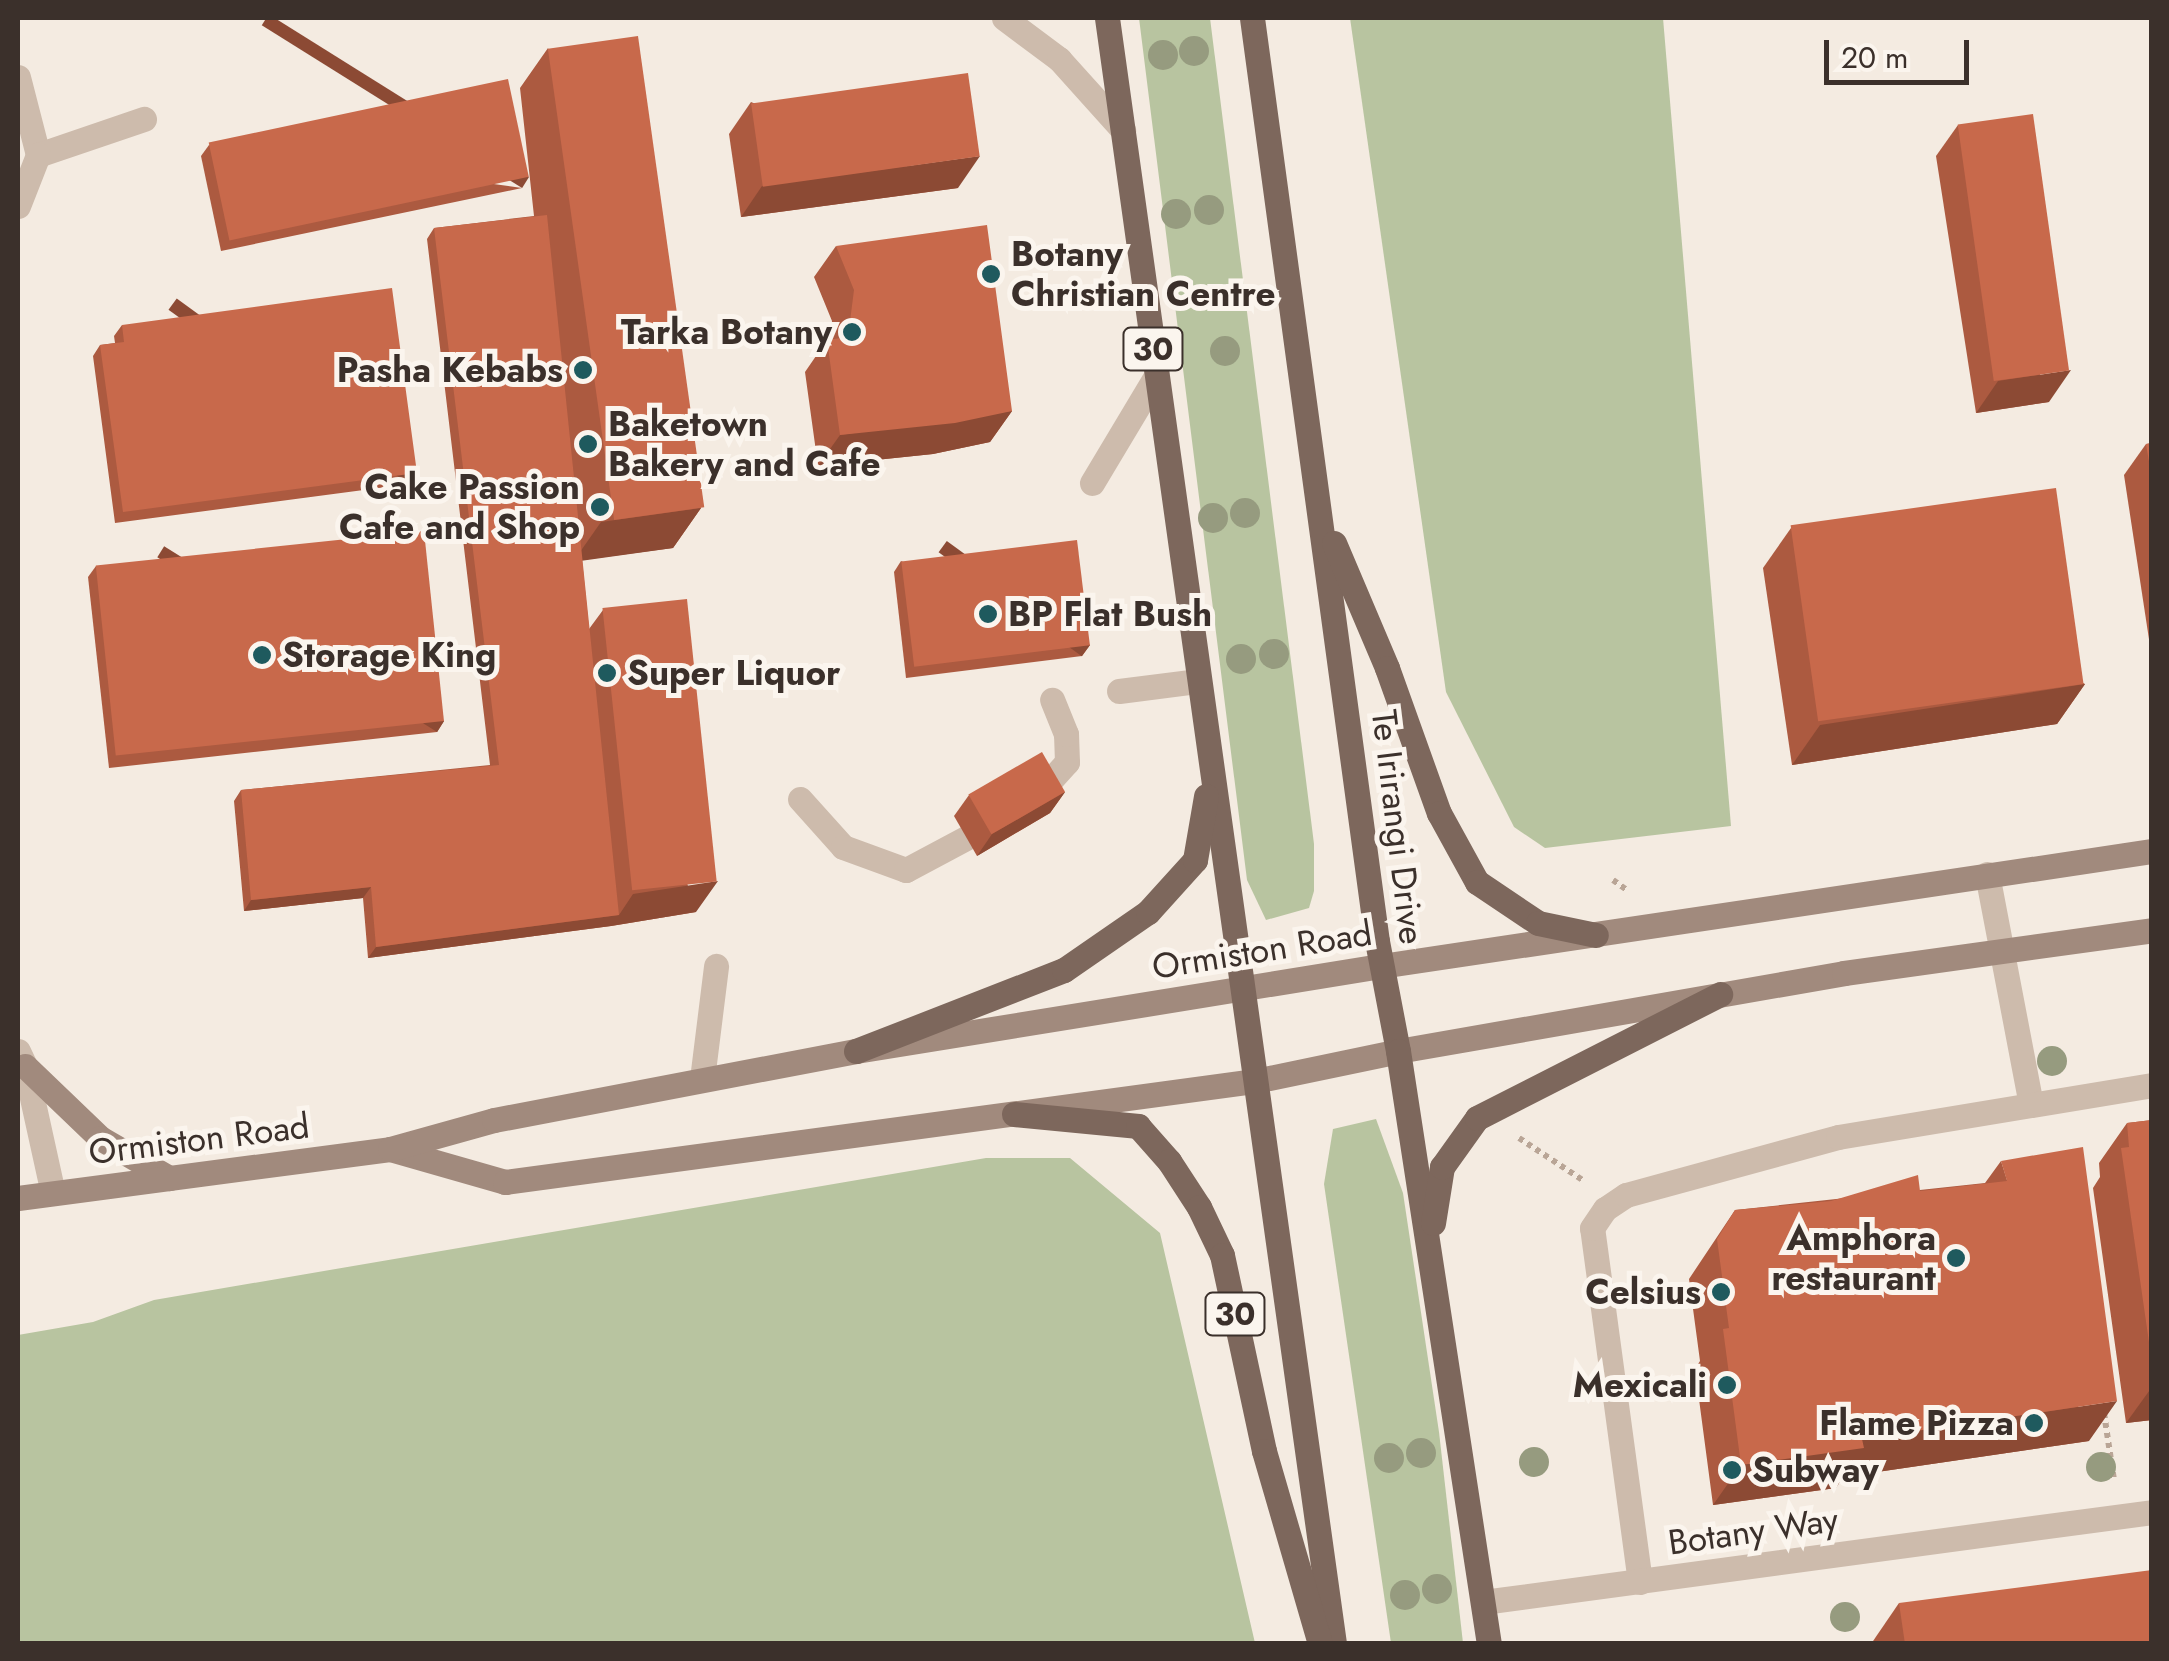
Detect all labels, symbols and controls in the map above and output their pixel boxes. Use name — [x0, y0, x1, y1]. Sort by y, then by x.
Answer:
scale bar — [1829, 20, 1974, 82]
text: 20 m — [1841, 36, 1908, 79]
place label: Botany Christian Centre — [1011, 233, 1275, 315]
marker: Botany Christian Centre — [980, 263, 1002, 285]
place label: Tarka Botany — [621, 311, 832, 353]
marker: Tarka Botany — [841, 321, 863, 343]
road number: 30 — [1120, 322, 1186, 376]
place label: Pasha Kebabs — [337, 349, 563, 391]
marker: Pasha Kebabs — [572, 359, 594, 381]
place label: Baketown Bakery and Cafe — [608, 403, 881, 485]
marker: Baketown Bakery and Cafe — [577, 433, 599, 455]
place label: Cake Passion Cafe and Shop — [339, 466, 580, 548]
marker: Cake Passion Cafe and Shop — [589, 496, 611, 518]
place label: BP Flat Bush — [1008, 593, 1212, 635]
marker: BP Flat Bush — [977, 603, 999, 625]
place label: Storage King — [282, 634, 496, 676]
marker: Storage King — [251, 644, 273, 666]
place label: Super Liquor — [627, 652, 840, 694]
marker: Super Liquor — [596, 662, 618, 684]
street label: Te Irirangi Drive — [1363, 708, 1433, 946]
street label: Ormiston Road — [1149, 912, 1375, 988]
street label: Ormiston Road — [86, 1105, 312, 1173]
place label: Amphora restaurant — [1772, 1217, 1936, 1299]
marker: Amphora restaurant — [1945, 1247, 1967, 1269]
place label: Celsius — [1585, 1271, 1701, 1313]
marker: Celsius — [1710, 1281, 1732, 1303]
road number: 30 — [1202, 1287, 1268, 1341]
place label: Mexicali — [1573, 1364, 1707, 1406]
marker: Mexicali — [1716, 1374, 1738, 1396]
place label: Flame Pizza — [1819, 1402, 2014, 1444]
marker: Flame Pizza — [2023, 1412, 2045, 1434]
place label: Subway — [1752, 1449, 1879, 1491]
marker: Subway — [1721, 1459, 1743, 1481]
street label: Botany Way — [1665, 1498, 1841, 1564]

